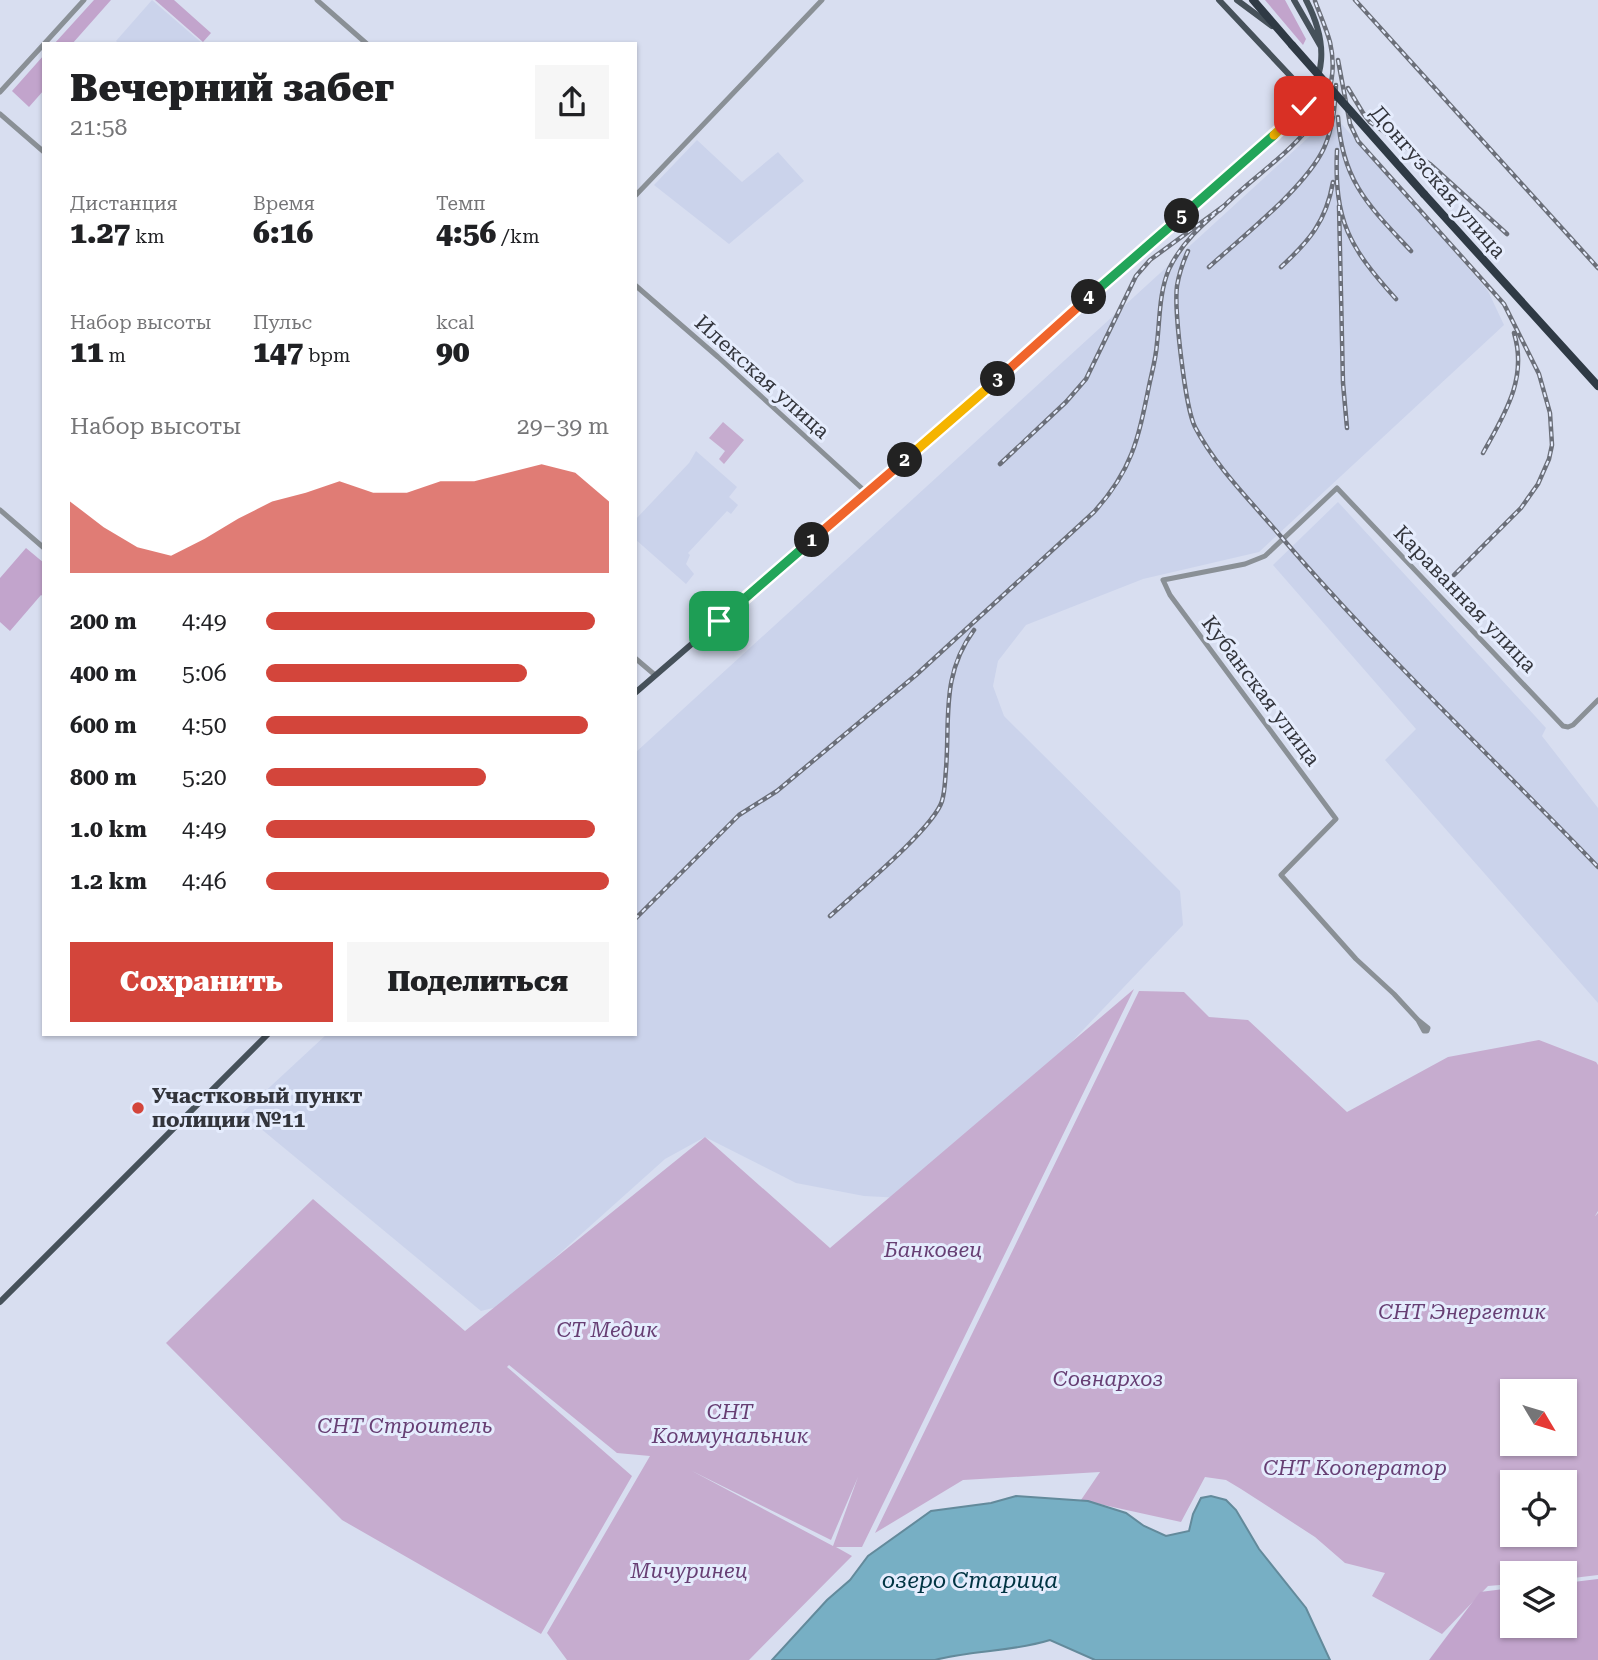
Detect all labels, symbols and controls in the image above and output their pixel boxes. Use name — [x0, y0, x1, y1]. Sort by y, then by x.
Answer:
button: share — [535, 65, 609, 139]
text: Вечерний забег — [70, 66, 394, 110]
pin — [1274, 76, 1334, 136]
icon: check — [1285, 87, 1323, 125]
street label: Донгузская улица — [1365, 101, 1511, 264]
text: 21:58 — [70, 114, 127, 141]
text: Дистанция — [70, 192, 177, 215]
text: Время — [253, 192, 315, 215]
text: Темп — [436, 192, 486, 215]
pin: 5 — [1164, 198, 1200, 234]
text: 5 — [1176, 204, 1187, 227]
text: 1.27 — [70, 215, 130, 250]
text: 6:16 — [253, 215, 313, 250]
text: 4:56 — [436, 215, 496, 250]
text: km — [130, 225, 165, 248]
text: /km — [496, 225, 540, 248]
pin: 4 — [1072, 280, 1106, 314]
text: 4 — [1083, 285, 1094, 308]
street label: Илекская улица — [690, 310, 835, 444]
text: Набор высоты — [70, 311, 211, 334]
text: Пульс — [253, 311, 312, 334]
text: kcal — [436, 311, 474, 334]
text: 11 — [70, 334, 104, 369]
text: 147 — [253, 334, 303, 369]
text: 90 — [436, 334, 470, 369]
text: m — [104, 344, 126, 367]
text: bpm — [303, 344, 350, 367]
pin: 3 — [981, 362, 1016, 396]
text: 3 — [992, 367, 1003, 390]
text: Набор высоты — [70, 413, 241, 440]
text: 29–39 m — [517, 413, 609, 440]
pin: 2 — [888, 442, 922, 477]
text: 2 — [899, 448, 910, 471]
street label: Караванная улица — [1389, 521, 1542, 678]
pin: 1 — [794, 522, 830, 558]
text: 1 — [806, 528, 817, 551]
pin — [689, 591, 749, 651]
icon: arrive — [700, 602, 738, 640]
text: 200 m — [70, 608, 137, 635]
text: 4:49 — [182, 608, 227, 635]
street label: Кубанская улица — [1197, 611, 1326, 771]
text: 400 m — [70, 660, 137, 687]
text: 5:06 — [182, 660, 227, 687]
text: 600 m — [70, 712, 137, 739]
text: 4:50 — [182, 712, 227, 739]
text: 800 m — [70, 764, 137, 791]
text: 5:20 — [182, 764, 227, 791]
text: 1.0 km — [70, 816, 147, 843]
text: 4:49 — [182, 816, 227, 843]
text: 1.2 km — [70, 868, 147, 895]
text: 4:46 — [182, 868, 227, 895]
button: Сохранить — [70, 942, 333, 1022]
button: Поделиться — [347, 942, 609, 1022]
place label: Участковый пункт полиции №11 — [152, 1084, 363, 1132]
marker: Участковый пункт полиции №11 — [130, 1100, 146, 1116]
park label: Банковец — [883, 1238, 982, 1262]
park label: СНТ Энергетик — [1378, 1300, 1546, 1324]
park label: СТ Медик — [556, 1318, 658, 1342]
park label: Совнархоз — [1053, 1367, 1163, 1391]
north arrow — [1500, 1379, 1577, 1456]
map controls — [1500, 1379, 1577, 1638]
park label: СНТ Коммунальник — [651, 1400, 809, 1448]
park label: СНТ Строитель — [317, 1414, 493, 1438]
park label: СНТ Кооператор — [1263, 1456, 1447, 1480]
button: locate — [1500, 1470, 1577, 1547]
park label: Мичуринец — [630, 1559, 747, 1583]
button: layers — [1500, 1561, 1577, 1638]
water label: озеро Старица — [882, 1567, 1058, 1594]

